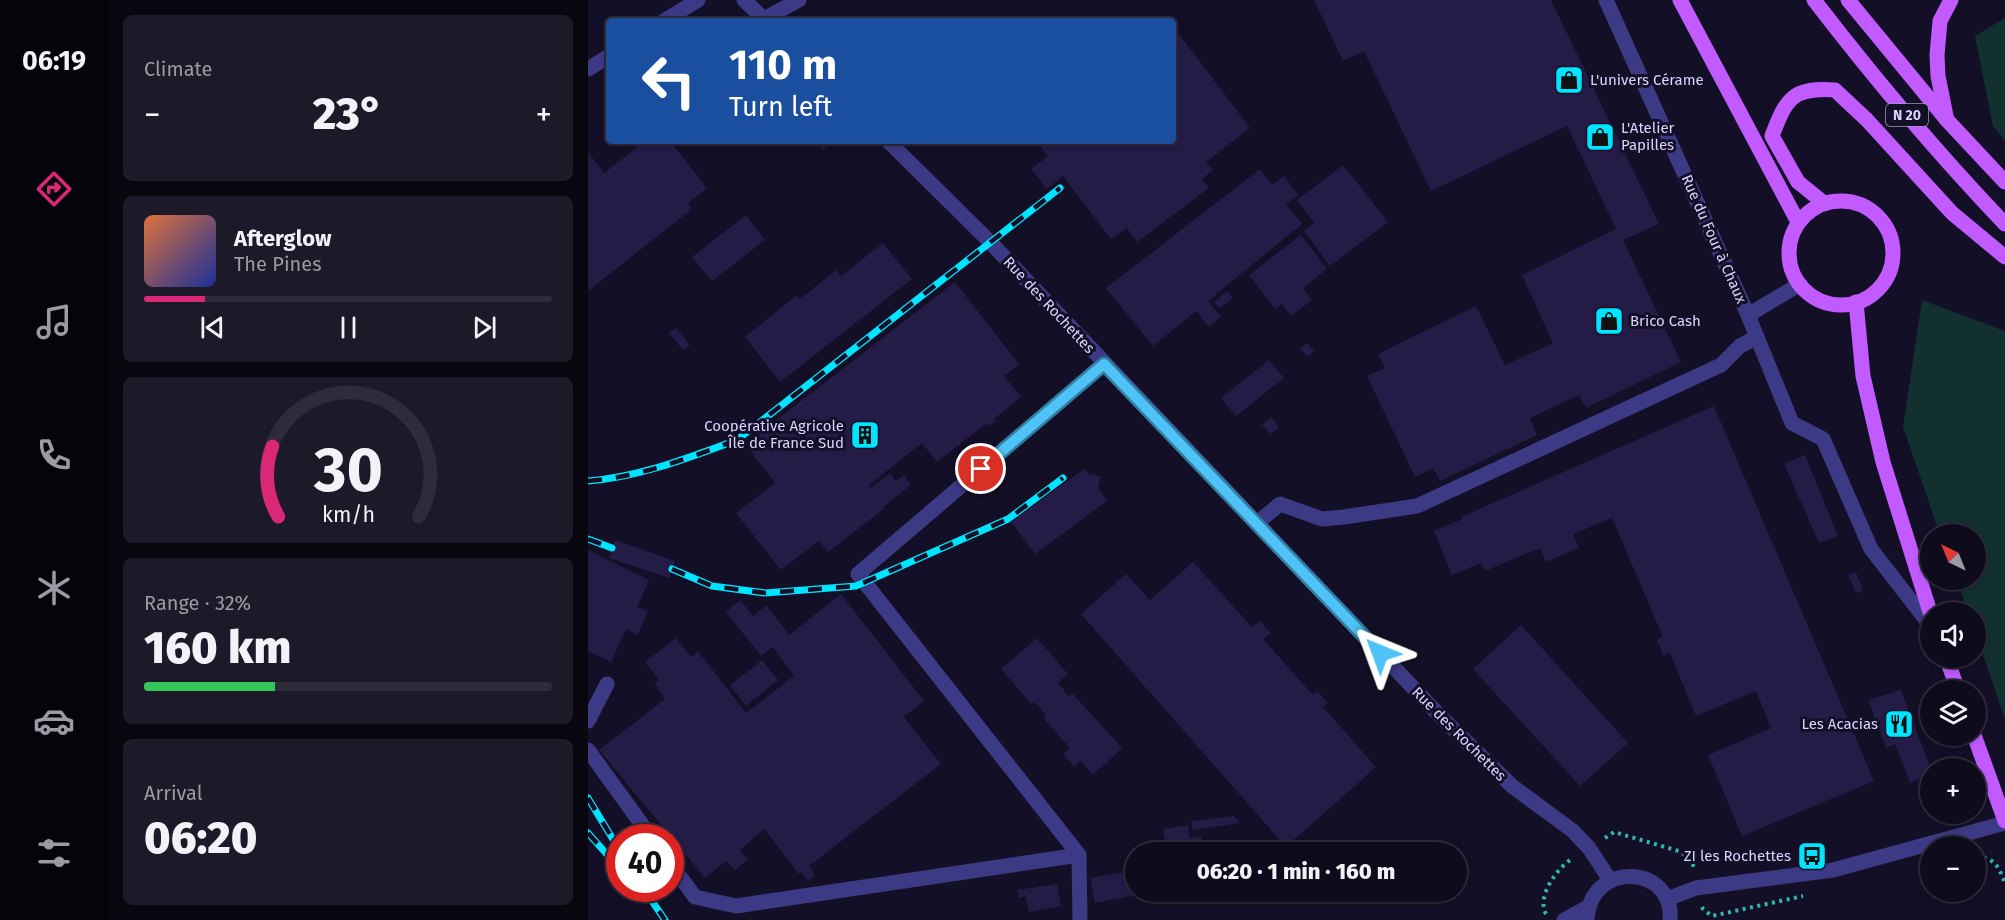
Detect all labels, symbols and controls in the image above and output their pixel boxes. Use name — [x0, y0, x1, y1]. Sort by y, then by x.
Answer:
text: 110 m — [729, 40, 837, 90]
icon: left — [630, 42, 708, 120]
text: 06:19 — [22, 45, 86, 77]
text: Climate — [144, 57, 212, 81]
shop icon: L'univers Cérame — [1553, 64, 1585, 96]
place label: L'univers Cérame — [1590, 71, 1704, 89]
text: 23° — [313, 87, 383, 141]
text: Turn left — [729, 91, 832, 123]
text: − — [144, 95, 161, 135]
text: + — [536, 95, 552, 135]
road number: N 20 — [1886, 104, 1928, 126]
place label: L'Atelier Papilles — [1621, 119, 1675, 154]
shop icon: L'Atelier Papilles — [1584, 121, 1616, 153]
icon: directions — [33, 168, 75, 210]
street label: Rue du Four à Chaux — [1677, 172, 1751, 307]
text: Afterglow — [234, 225, 331, 252]
text: The Pines — [234, 252, 321, 276]
street label: Rue des Rochettes — [1000, 253, 1098, 357]
icon: music — [33, 301, 75, 343]
shop icon: Brico Cash — [1593, 305, 1625, 337]
icon: previous — [196, 311, 229, 344]
icon: pause — [332, 311, 365, 344]
icon: next — [468, 311, 501, 344]
place label: Brico Cash — [1630, 312, 1701, 330]
place label: Coopérative Agricole Île de France Sud — [704, 417, 844, 452]
building icon: Coopérative Agricole Île de France Sud — [849, 419, 881, 451]
text: 30 — [313, 433, 382, 508]
icon: phone — [33, 434, 75, 476]
pin — [955, 443, 1006, 494]
icon: arrive — [964, 452, 997, 485]
text: km/h — [321, 502, 375, 528]
north arrow — [1920, 524, 1986, 590]
map controls — [1920, 524, 1986, 902]
icon: climate — [33, 567, 75, 609]
text: Range · 32% — [144, 591, 251, 615]
button: sound — [1920, 602, 1986, 668]
text: 160 km — [144, 621, 291, 675]
position arrow — [1348, 621, 1412, 685]
button: layers — [1920, 680, 1986, 746]
street label: Rue des Rochettes — [1408, 683, 1510, 785]
icon: car — [33, 700, 75, 742]
restaurant icon: Les Acacias — [1883, 708, 1915, 740]
place label: Les Acacias — [1802, 715, 1878, 733]
button: + — [1920, 758, 1986, 824]
text: Arrival — [144, 781, 203, 805]
text: 06:20 — [144, 811, 258, 865]
speed limit sign: 40 — [606, 824, 684, 902]
icon: filters — [33, 832, 75, 874]
button: − — [1920, 836, 1986, 902]
bus stop icon: ZI les Rochettes — [1796, 840, 1828, 872]
place label: ZI les Rochettes — [1684, 847, 1791, 865]
text: 06:20 · 1 min · 160 m — [1197, 858, 1395, 885]

